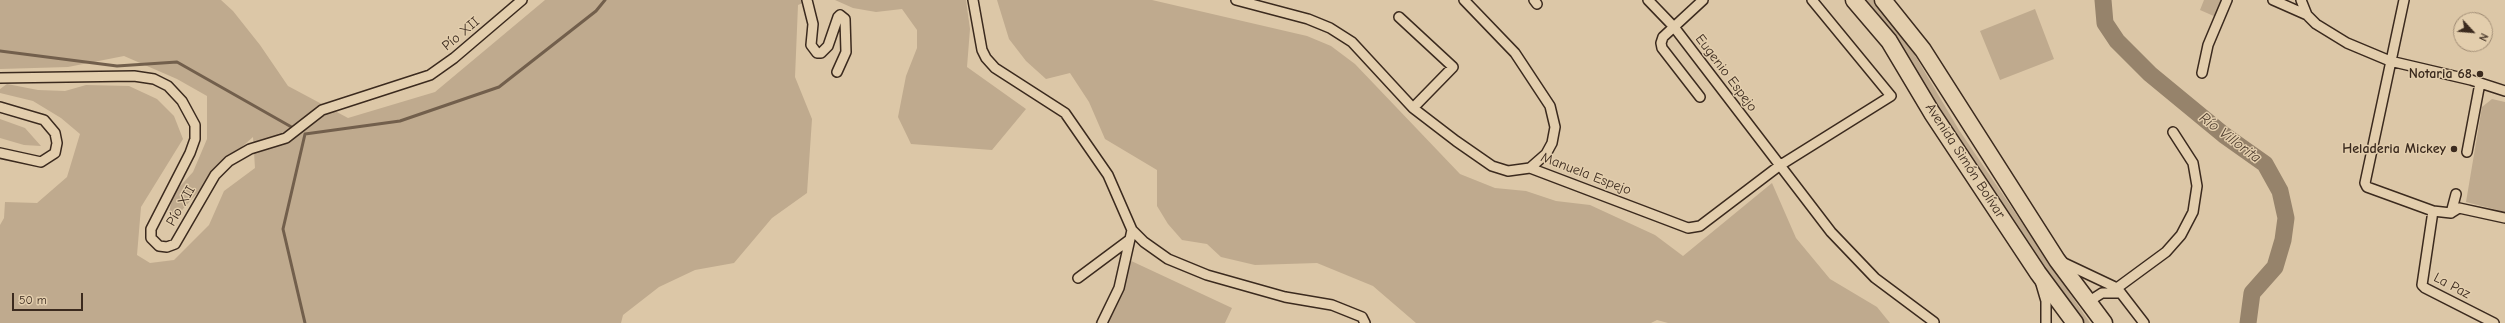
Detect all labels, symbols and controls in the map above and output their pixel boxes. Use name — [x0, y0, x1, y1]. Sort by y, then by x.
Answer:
north arrow — [2453, 12, 2493, 52]
street label: Pío XII — [439, 14, 483, 54]
street label: Eugenio Espejo — [1691, 31, 1761, 115]
text: N — [2476, 31, 2491, 43]
place label: Notaria 68 — [2409, 66, 2472, 82]
marker: Notaria 68 — [2475, 69, 2485, 79]
street label: Avenida Simón Bolívar — [1921, 100, 2009, 222]
water label: Río Villorita — [2196, 109, 2264, 167]
place label: Heladeria Mickey — [2342, 141, 2446, 157]
marker: Heladeria Mickey — [2449, 144, 2459, 154]
street label: Manuela Espejo — [1539, 149, 1633, 199]
street label: Pío XII — [163, 183, 199, 229]
street label: La Paz — [2431, 269, 2473, 303]
scale bar — [14, 285, 85, 311]
text: 50 m — [19, 293, 47, 307]

